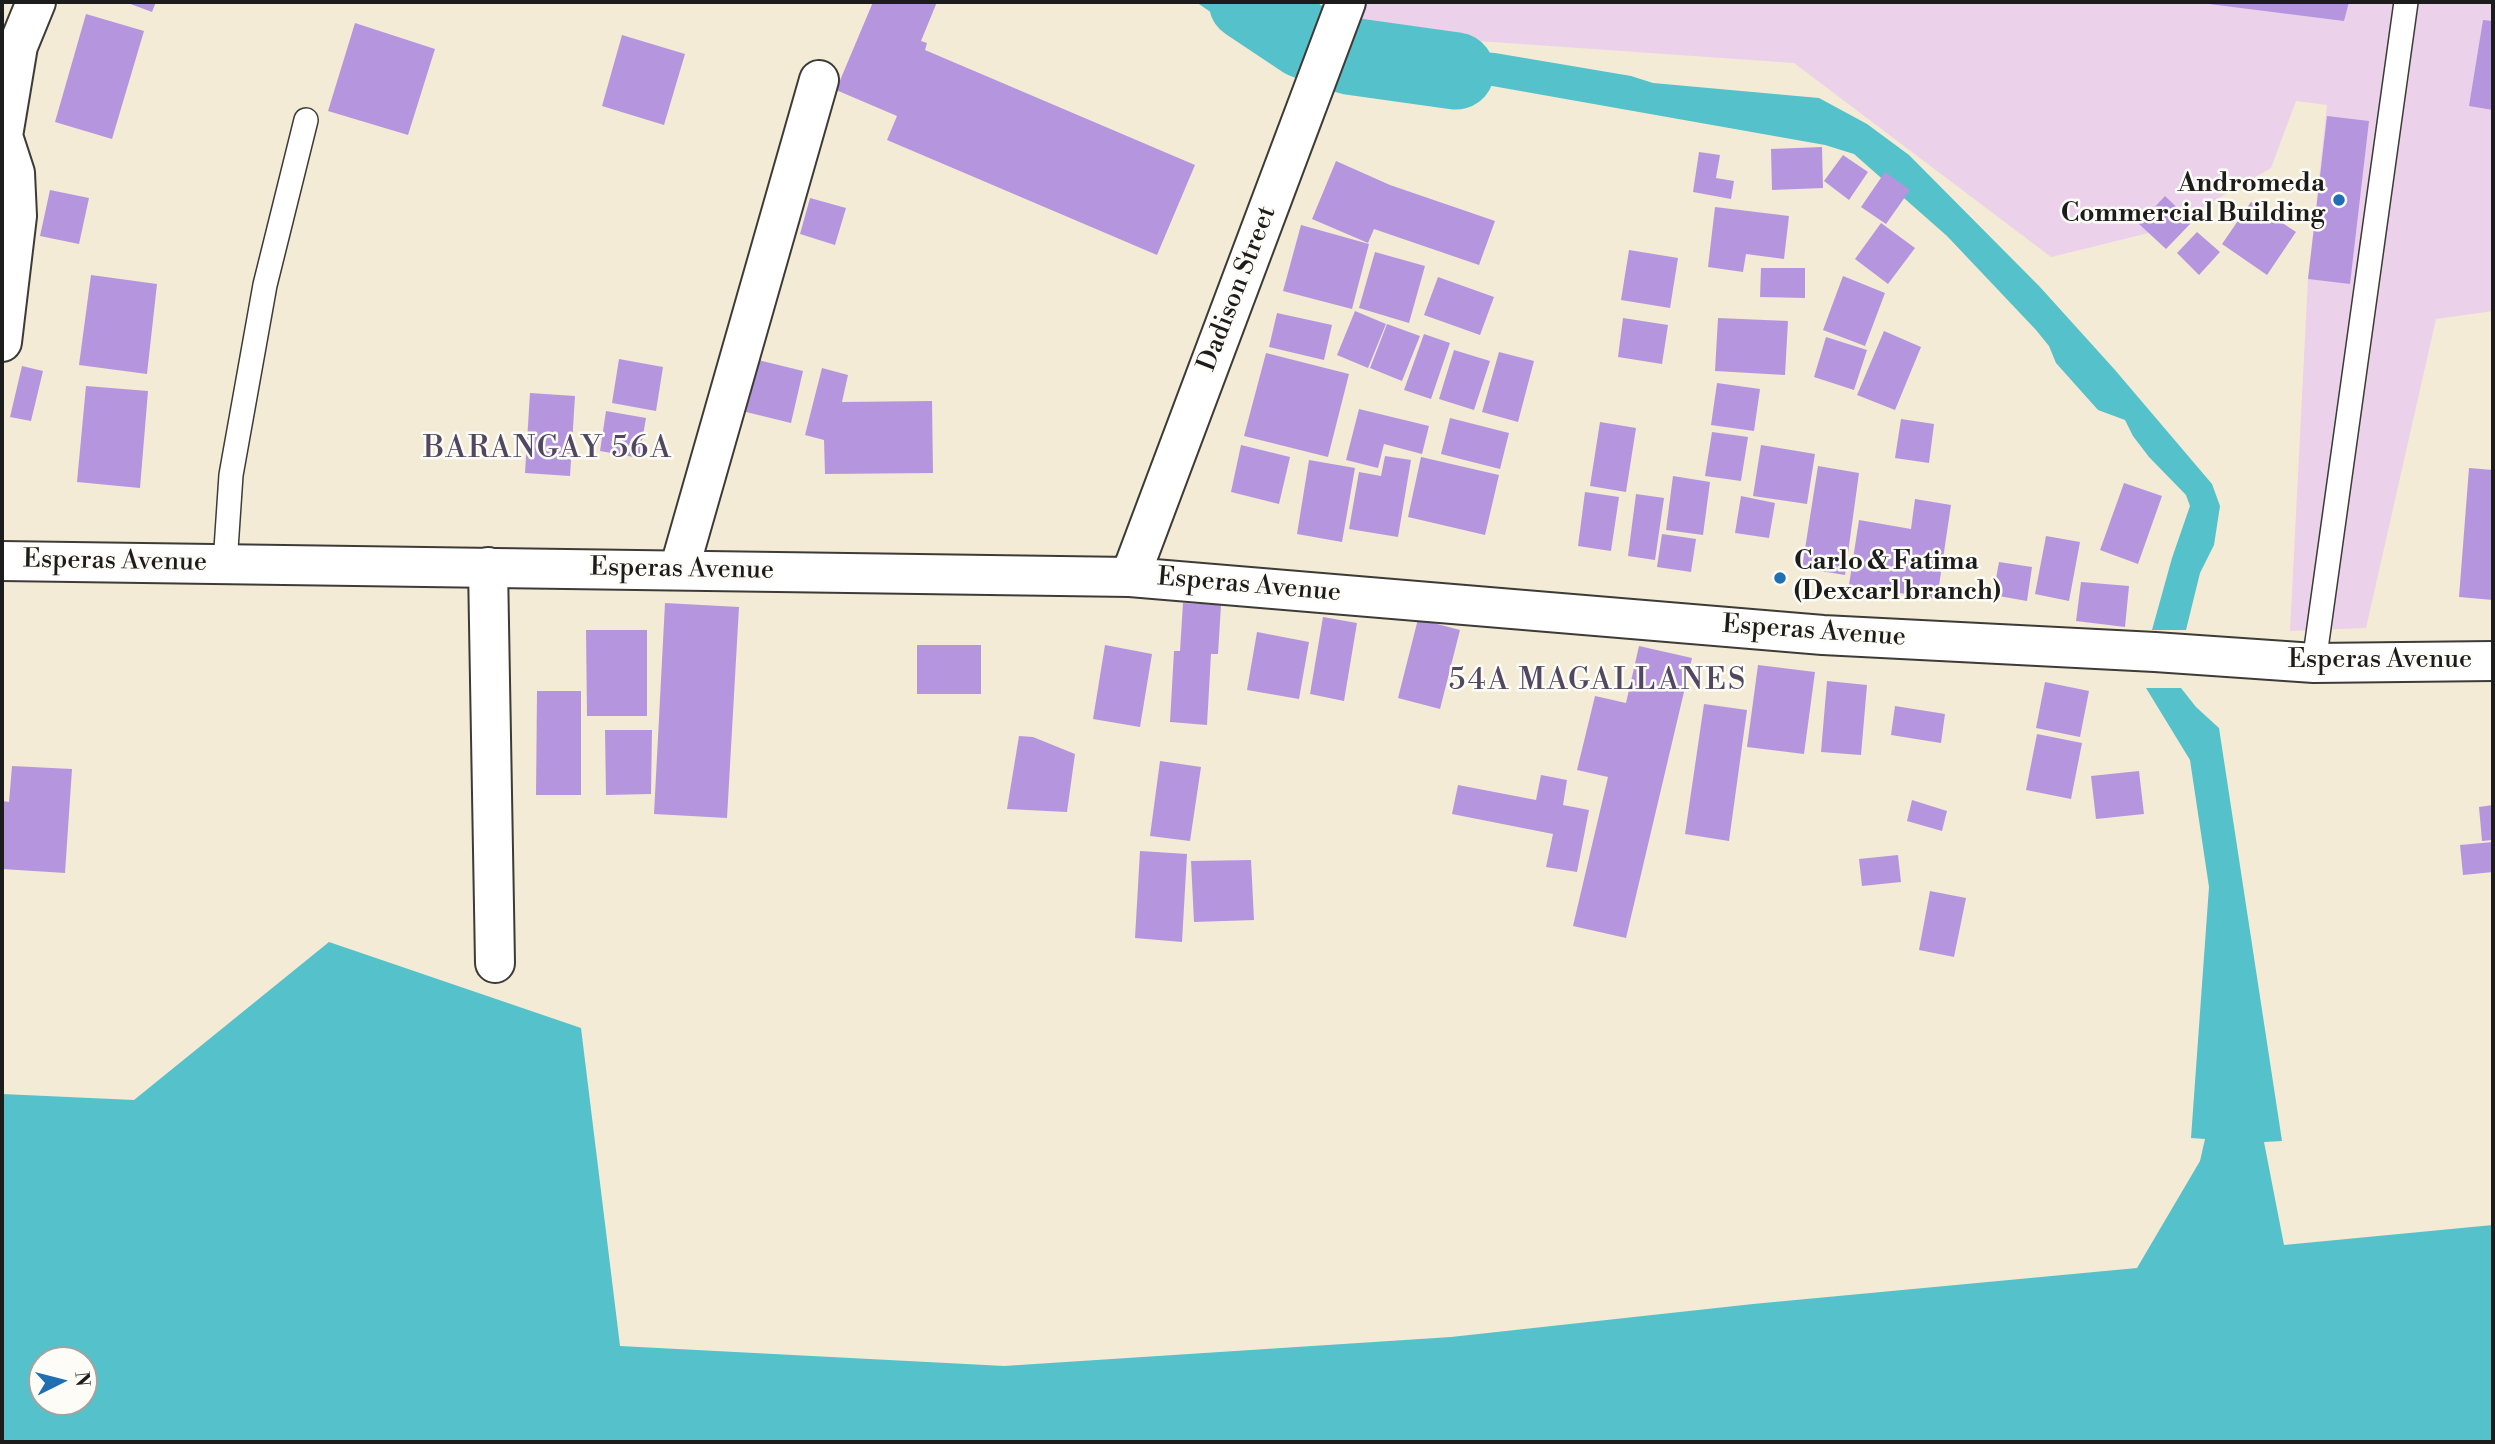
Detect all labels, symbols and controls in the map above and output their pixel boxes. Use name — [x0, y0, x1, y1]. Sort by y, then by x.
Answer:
place label: Andromeda Commercial Building — [2061, 169, 2325, 230]
marker: Andromeda Commercial Building — [2331, 192, 2347, 208]
street label: Dadison Street — [1192, 202, 1284, 376]
district label: BARANGAY 56A — [425, 432, 671, 468]
street label: Esperas Avenue — [23, 545, 207, 579]
place label: Carlo & Fatima (Dexcarl branch) — [1794, 547, 2001, 608]
street label: Esperas Avenue — [590, 553, 774, 587]
street label: Esperas Avenue — [1156, 562, 1342, 610]
marker: Carlo & Fatima (Dexcarl branch) — [1772, 570, 1788, 586]
street label: Esperas Avenue — [1721, 610, 1907, 654]
street label: Esperas Avenue — [2288, 645, 2472, 677]
district label: 54A MAGALLANES — [1450, 664, 1746, 700]
north arrow — [28, 1346, 98, 1416]
text: N — [69, 1370, 95, 1388]

